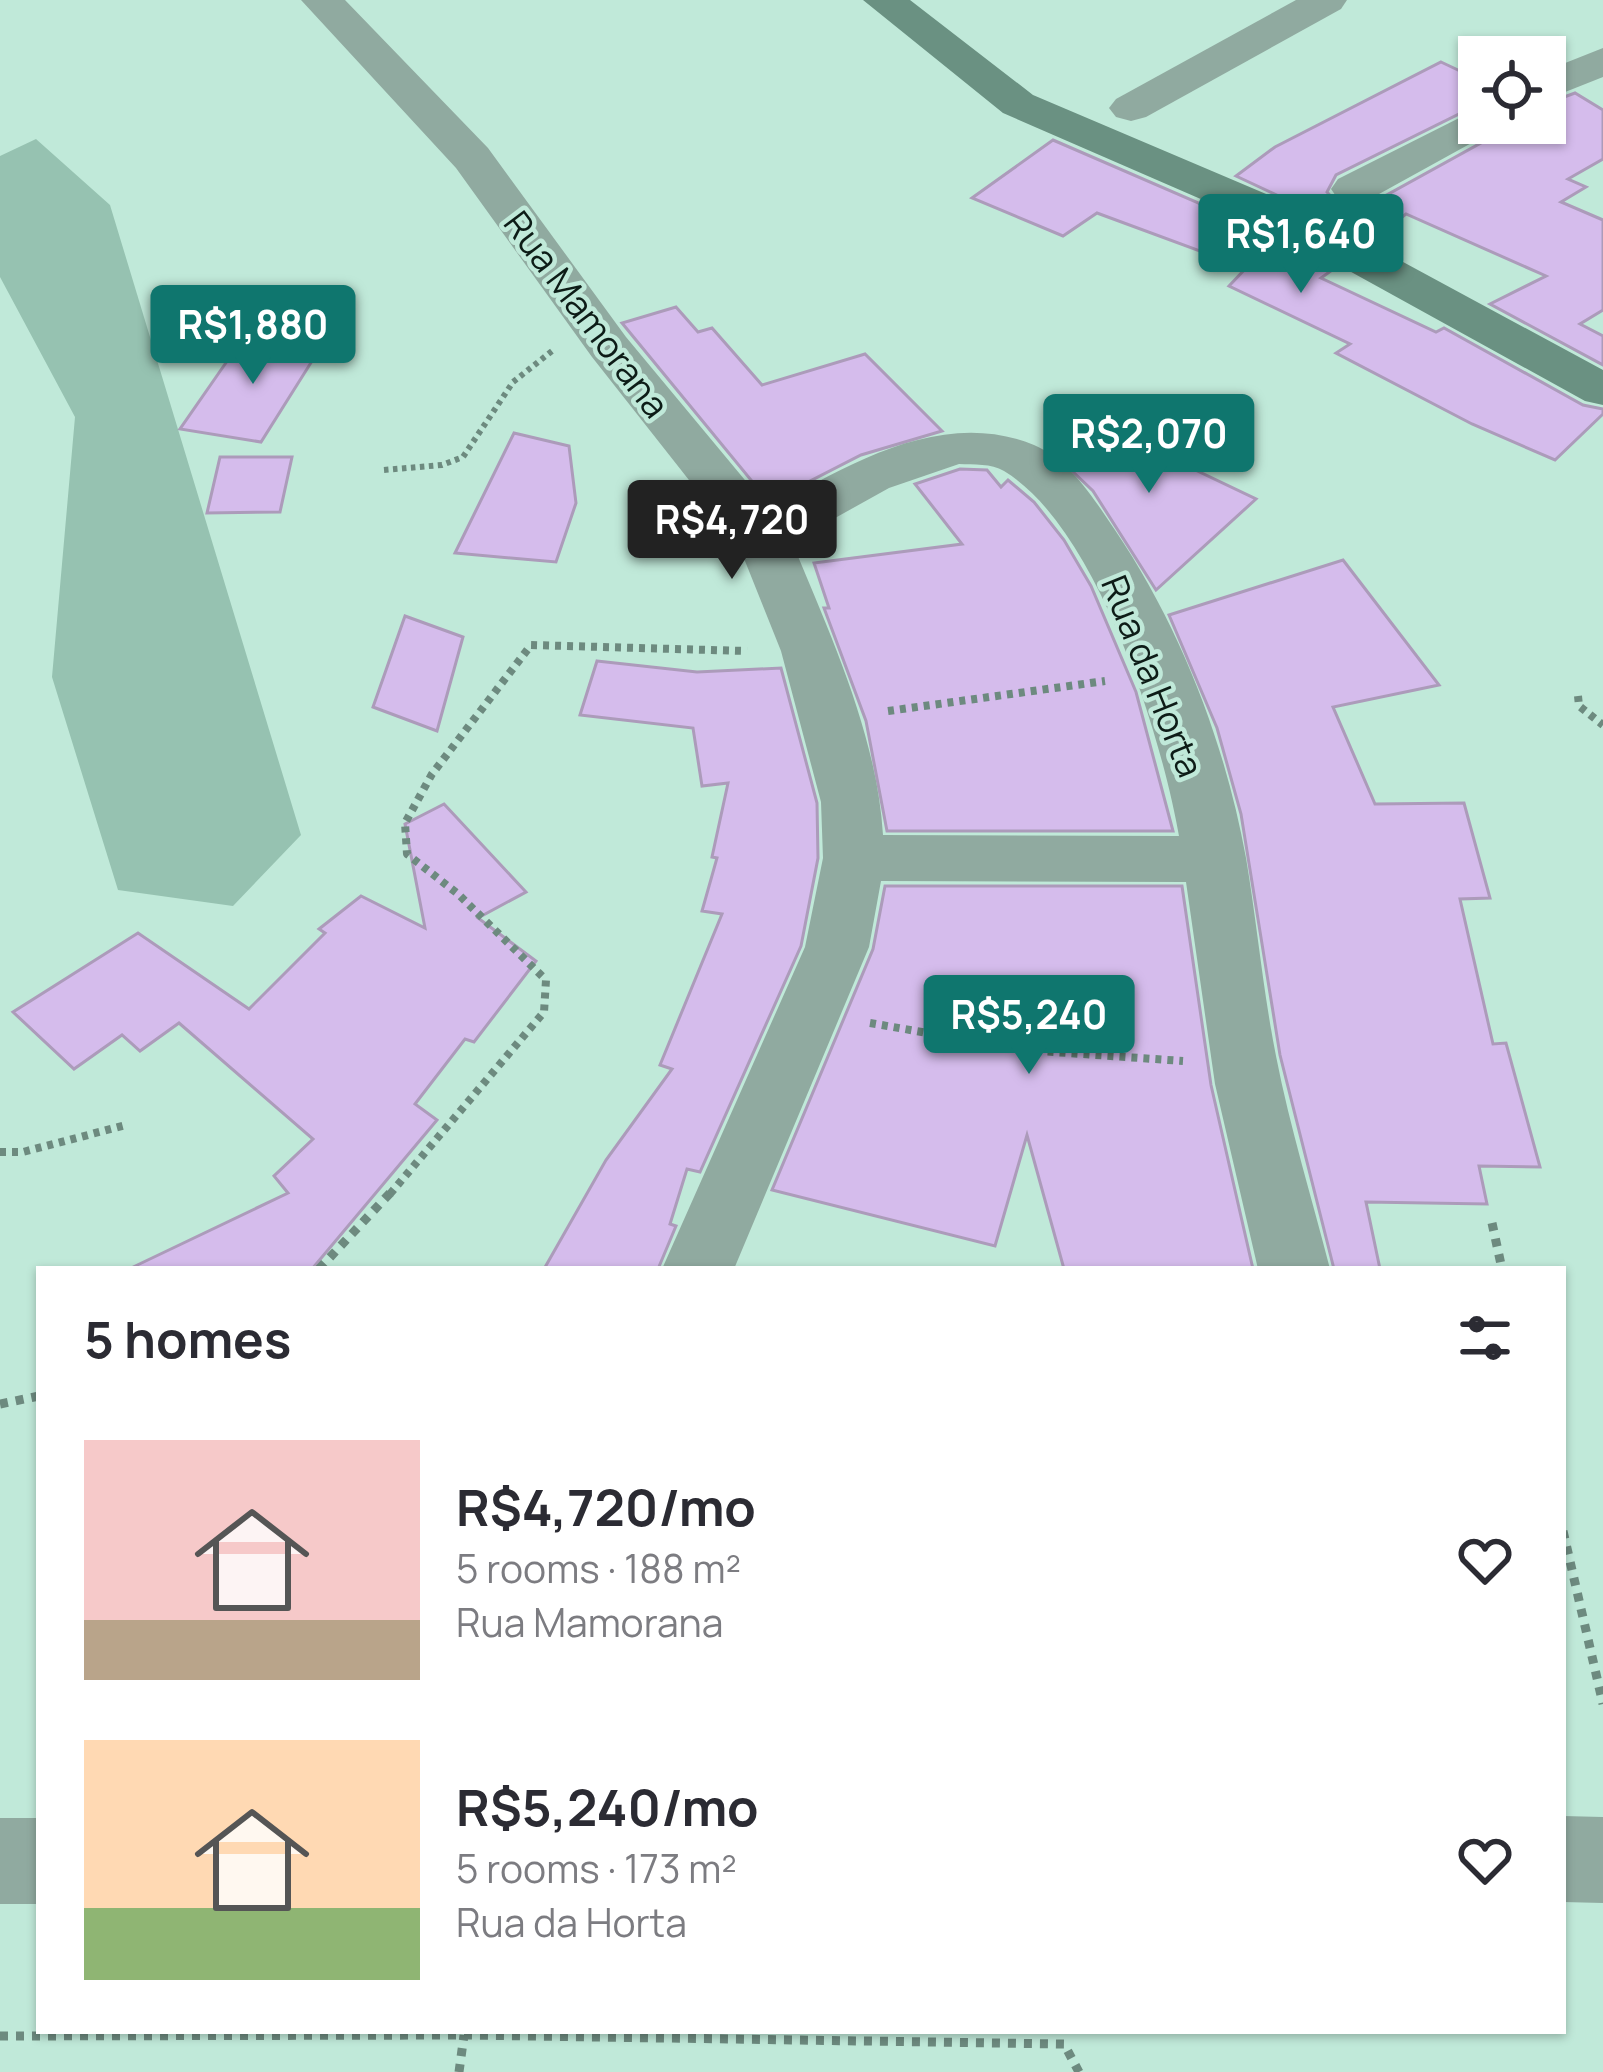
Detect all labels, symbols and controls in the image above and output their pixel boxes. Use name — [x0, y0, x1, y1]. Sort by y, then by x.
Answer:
map controls — [1458, 36, 1566, 144]
button: locate — [1458, 36, 1566, 144]
pin: R$1,640 — [1190, 194, 1412, 296]
street label: Rua Mamorana — [493, 201, 681, 427]
text: R$1,640 — [1225, 206, 1377, 260]
pin: R$1,880 — [142, 285, 364, 387]
text: R$1,880 — [177, 297, 329, 351]
pin: R$2,070 — [1038, 394, 1260, 496]
text: R$2,070 — [1070, 406, 1228, 460]
pin: R$4,720 — [621, 480, 843, 582]
text: R$4,720 — [655, 492, 809, 546]
street label: Rua da Horta — [1090, 568, 1216, 784]
pin: R$5,240 — [918, 975, 1140, 1077]
text: R$5,240 — [951, 987, 1107, 1041]
text: 5 homes — [84, 1304, 291, 1373]
icon: filters — [1452, 1305, 1518, 1371]
text: R$4,720/mo — [456, 1472, 756, 1541]
icon: home — [180, 1488, 324, 1632]
icon: heart — [1452, 1527, 1518, 1593]
text: 5 rooms · 188 m² — [456, 1541, 741, 1595]
text: Rua Mamorana — [456, 1595, 723, 1649]
text: R$5,240/mo — [456, 1772, 759, 1841]
icon: home — [180, 1788, 324, 1932]
icon: heart — [1452, 1827, 1518, 1893]
text: 5 rooms · 173 m² — [456, 1841, 737, 1895]
text: Rua da Horta — [456, 1895, 687, 1949]

